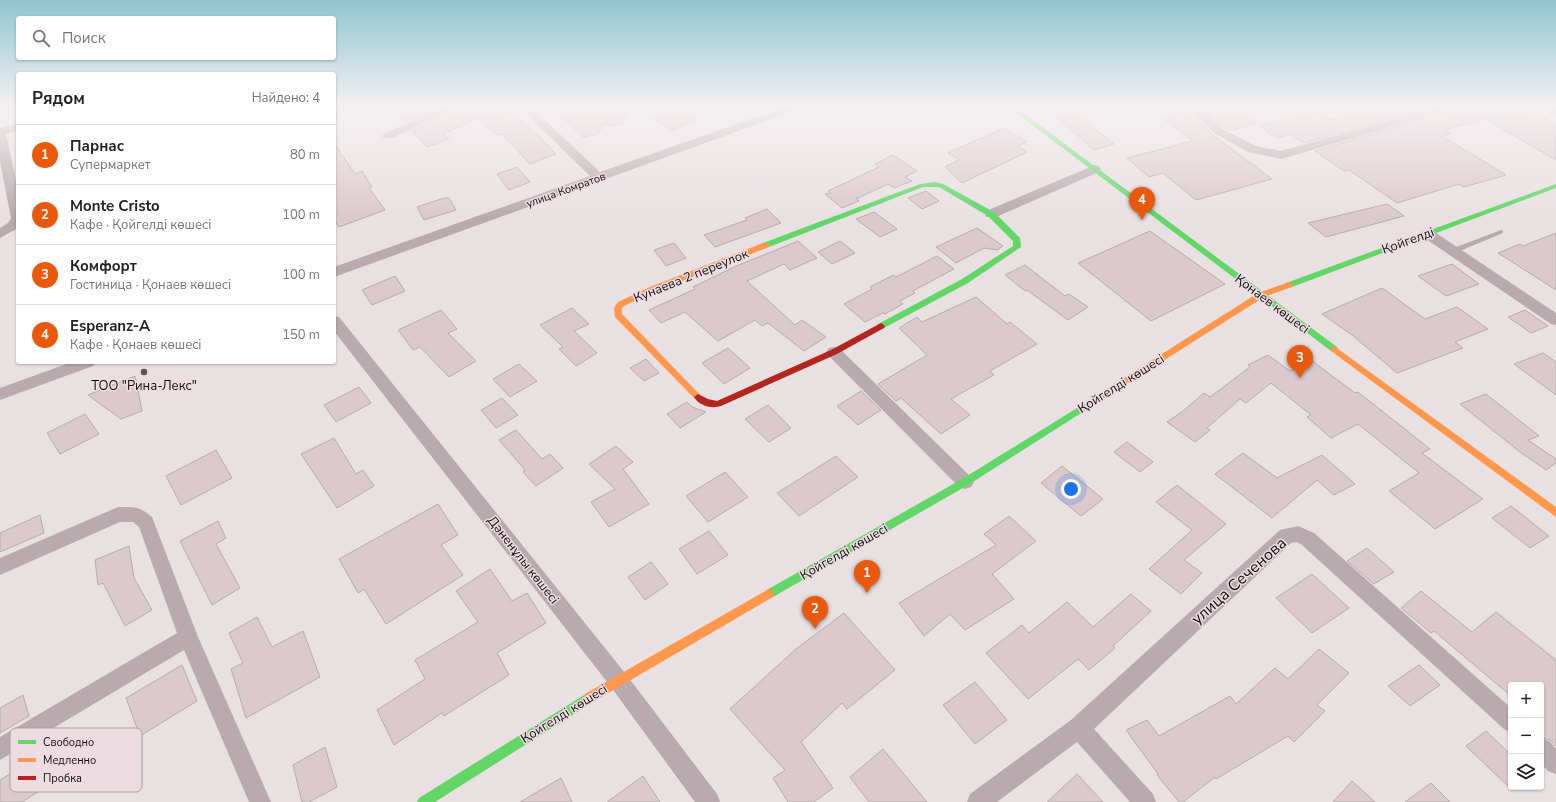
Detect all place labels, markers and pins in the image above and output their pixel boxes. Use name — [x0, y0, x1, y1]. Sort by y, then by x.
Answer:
pin: 4 — [1129, 187, 1155, 220]
pin: 3 — [1287, 345, 1313, 378]
marker: ТОО "Рина-Лекс" — [139, 367, 149, 377]
place label: ТОО "Рина-Лекс" — [91, 377, 197, 395]
pin: 1 — [854, 560, 880, 593]
pin: 2 — [802, 596, 828, 629]

